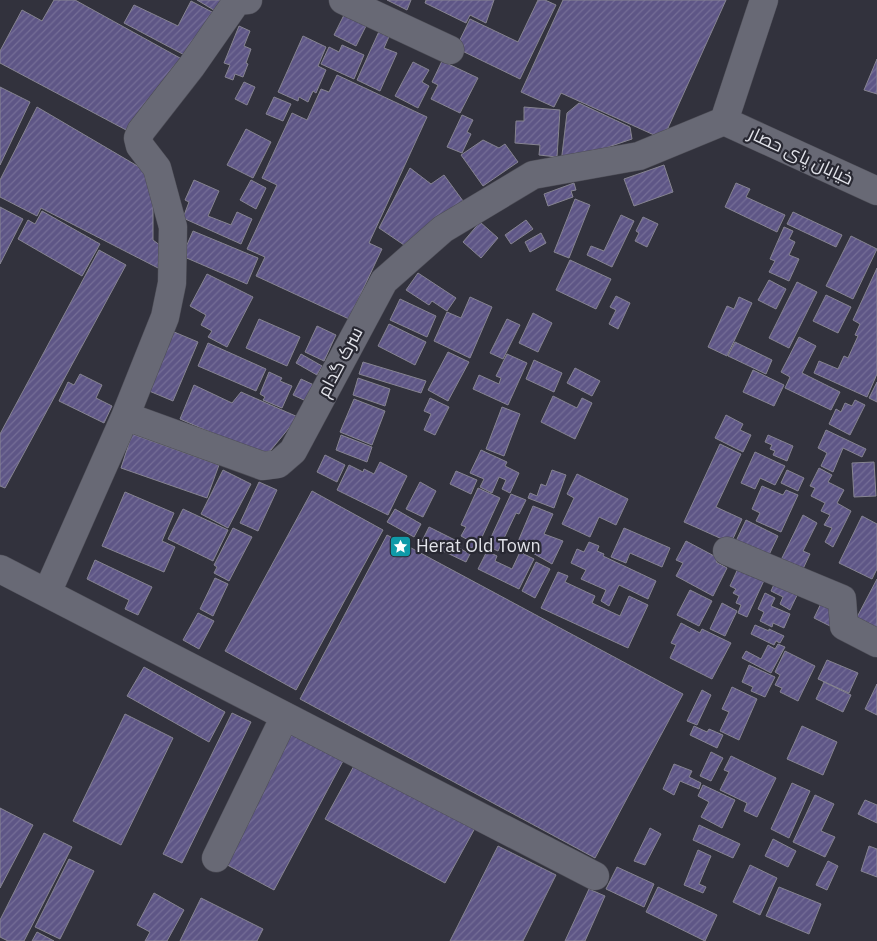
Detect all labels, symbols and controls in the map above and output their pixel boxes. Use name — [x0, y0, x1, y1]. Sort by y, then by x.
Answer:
street label: خیابان پای حصار — [744, 121, 857, 191]
street label: سرک گدام — [312, 323, 368, 401]
place icon: Herat Old Town — [388, 534, 412, 558]
place label: Herat Old Town — [416, 534, 541, 557]

